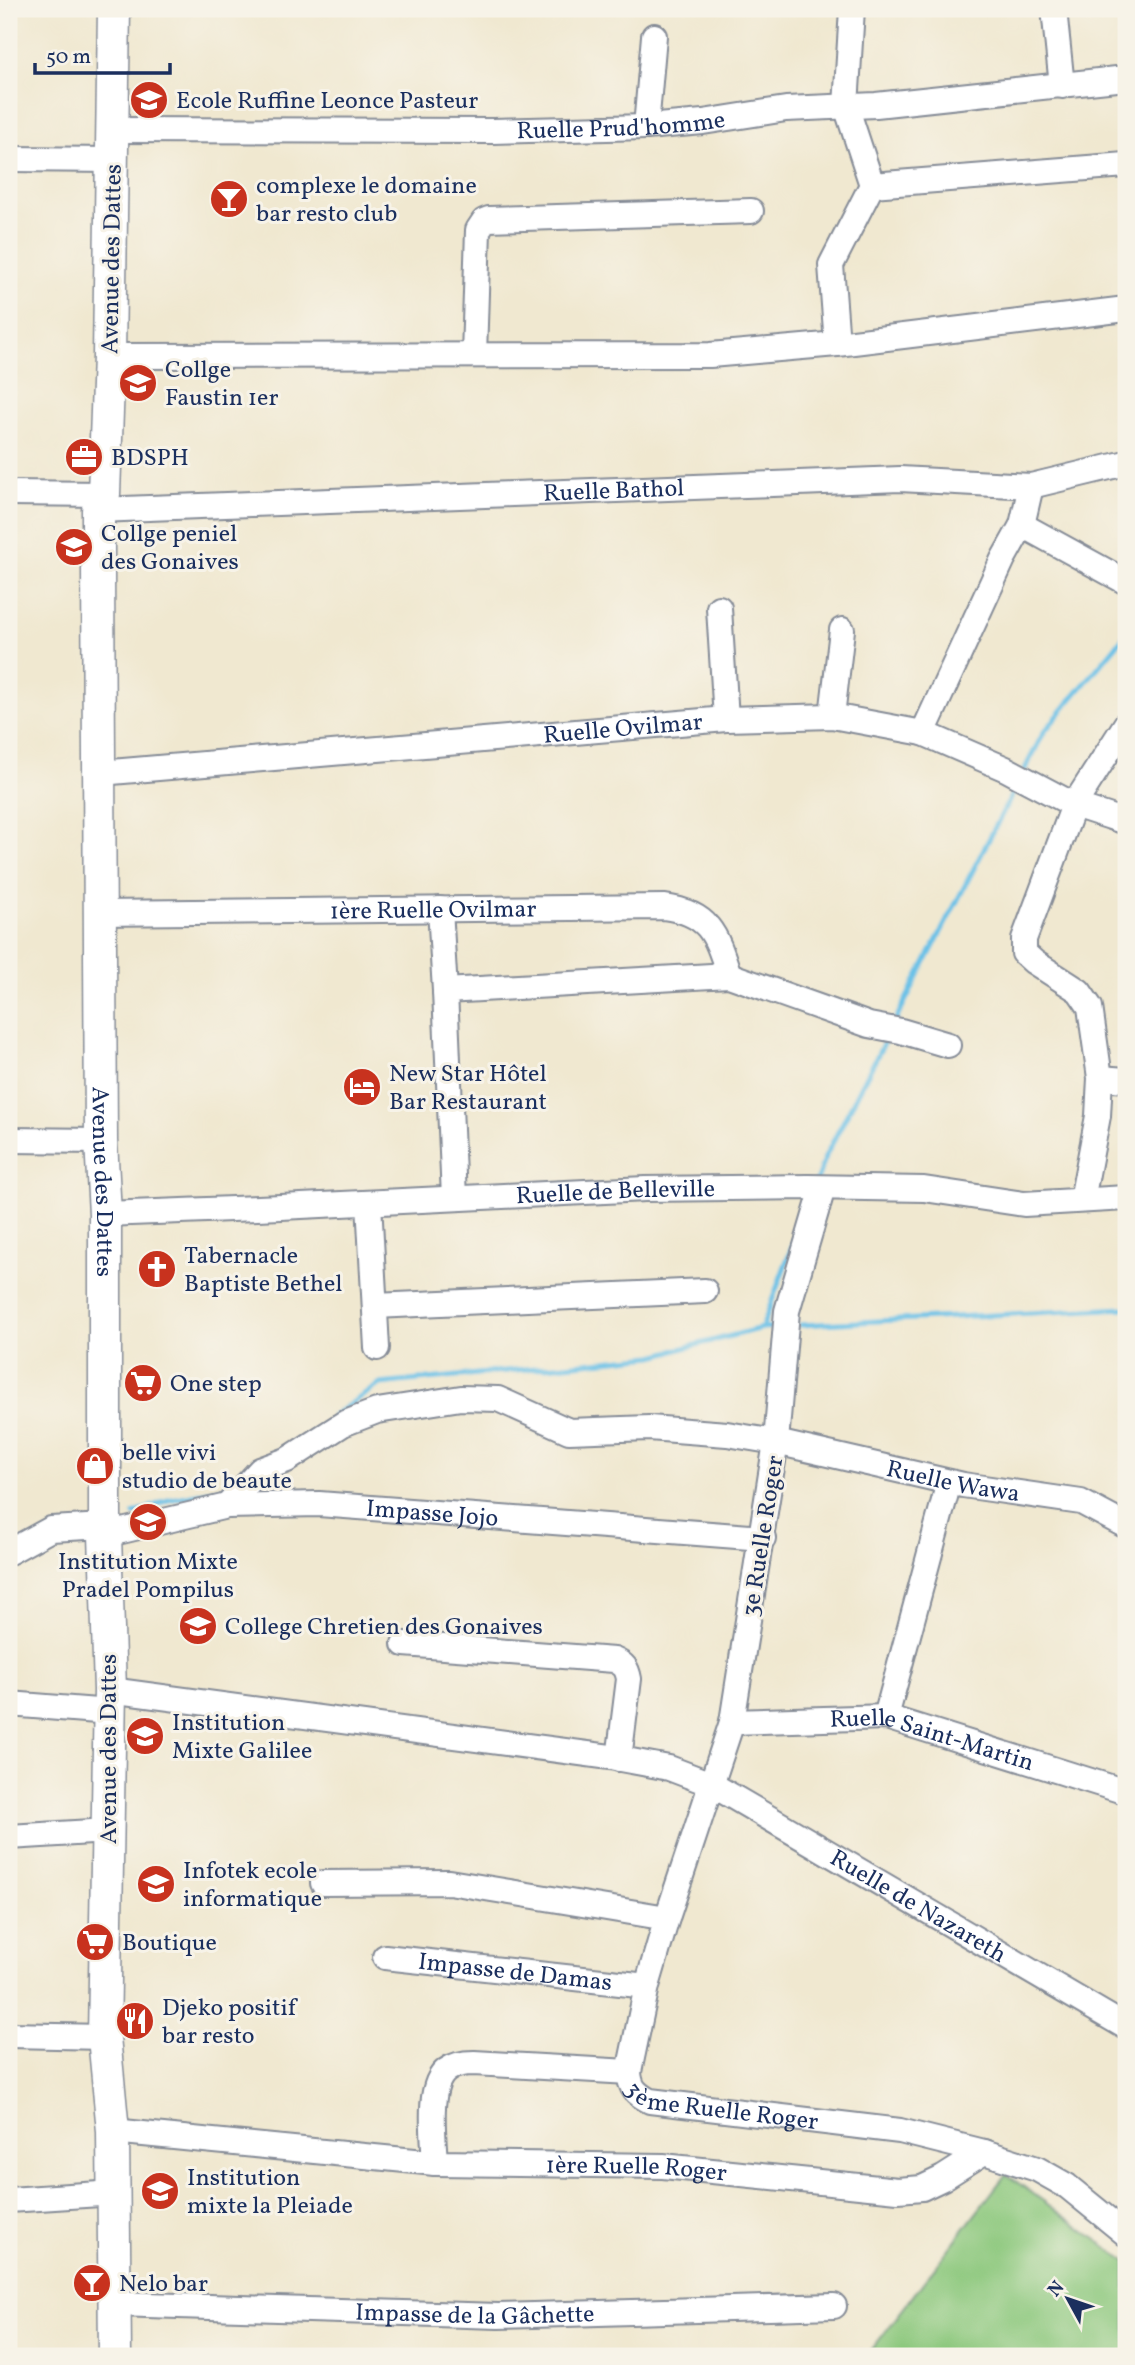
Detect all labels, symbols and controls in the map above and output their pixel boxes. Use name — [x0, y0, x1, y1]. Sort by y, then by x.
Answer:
scale bar — [35, 32, 170, 76]
text: 50 m — [46, 43, 91, 72]
school or university icon: Ecole Ruffine Leonce Pasteur — [128, 79, 170, 121]
place label: Ecole Ruffine Leonce Pasteur — [176, 85, 478, 119]
street label: Ruelle Prud'homme — [516, 104, 728, 149]
street label: Avenue des Dattes — [94, 164, 132, 355]
place label: complexe le domaine bar resto club — [256, 170, 477, 232]
bar icon: complexe le domaine bar resto club — [208, 178, 250, 220]
place label: Collge Faustin 1er — [165, 354, 279, 416]
school or university icon: Collge Faustin 1er — [117, 362, 159, 404]
office icon: BDSPH — [63, 436, 105, 478]
place label: BDSPH — [111, 442, 189, 476]
street label: Ruelle Bathol — [543, 472, 685, 512]
place label: Collge peniel des Gonaives — [101, 518, 239, 580]
school or university icon: Collge peniel des Gonaives — [53, 526, 95, 568]
street label: Ruelle Ovilmar — [542, 706, 704, 754]
street label: 1ère Ruelle Ovilmar — [329, 893, 537, 930]
place label: New Star Hôtel Bar Restaurant — [389, 1058, 547, 1120]
hotel icon: New Star Hôtel Bar Restaurant — [341, 1066, 383, 1108]
street label: Avenue des Dattes — [82, 1086, 120, 1277]
street label: Ruelle de Belleville — [515, 1173, 715, 1214]
place label: Tabernacle Baptiste Bethel — [184, 1240, 343, 1302]
church icon: Tabernacle Baptiste Bethel — [136, 1248, 178, 1290]
supermarket icon: One step — [122, 1362, 164, 1404]
place label: One step — [170, 1368, 262, 1402]
place label: belle vivi studio de beaute — [122, 1437, 292, 1499]
shop icon: belle vivi studio de beaute — [74, 1445, 116, 1487]
street label: 3e Ruelle Roger — [734, 1453, 793, 1619]
street label: Ruelle Wawa — [883, 1453, 1022, 1512]
street label: Impasse Jojo — [365, 1493, 499, 1537]
school or university icon: Institution Mixte Pradel Pompilus — [127, 1501, 169, 1543]
place label: Institution Mixte Pradel Pompilus — [58, 1546, 238, 1608]
school or university icon: College Chretien des Gonaives — [177, 1605, 219, 1647]
place label: College Chretien des Gonaives — [225, 1611, 543, 1645]
street label: Avenue des Dattes — [93, 1654, 127, 1844]
street label: Ruelle Saint-Martin — [829, 1702, 1038, 1781]
place label: Institution Mixte Galilee — [172, 1707, 312, 1769]
school or university icon: Institution Mixte Galilee — [124, 1715, 166, 1757]
street label: Ruelle de Nazareth — [823, 1842, 1012, 1972]
place label: Infotek ecole informatique — [183, 1855, 322, 1917]
school or university icon: Infotek ecole informatique — [135, 1863, 177, 1905]
supermarket icon: Boutique — [74, 1921, 116, 1963]
place label: Boutique — [122, 1927, 217, 1961]
street label: Impasse de Damas — [416, 1946, 614, 2001]
place label: Djeko positif bar resto — [162, 1992, 299, 2054]
restaurant icon: Djeko positif bar resto — [114, 2000, 156, 2042]
street label: 3ème Ruelle Roger — [615, 2075, 820, 2140]
street label: 1ère Ruelle Roger — [545, 2149, 728, 2191]
place label: Institution mixte la Pleiade — [187, 2162, 353, 2224]
school or university icon: Institution mixte la Pleiade — [139, 2170, 181, 2212]
bar icon: Nelo bar — [71, 2262, 113, 2304]
north arrow — [1034, 2264, 1104, 2334]
place label: Nelo bar — [119, 2268, 208, 2302]
text: N — [1042, 2276, 1071, 2303]
street label: Impasse de la Gâchette — [355, 2297, 595, 2335]

